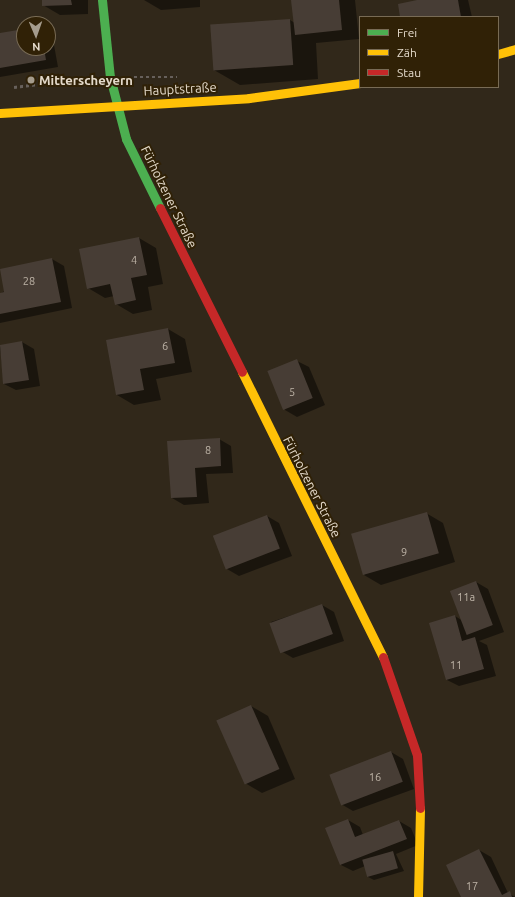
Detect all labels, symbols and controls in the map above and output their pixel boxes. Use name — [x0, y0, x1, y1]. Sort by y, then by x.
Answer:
north arrow — [16, 16, 56, 56]
legend — [359, 16, 499, 88]
text: Frei — [397, 26, 417, 39]
text: N — [32, 41, 41, 53]
text: Zäh — [397, 46, 417, 59]
text: Stau — [397, 66, 421, 79]
place label: Mitterscheyern — [39, 72, 133, 88]
marker: Mitterscheyern — [26, 75, 36, 85]
street label: Hauptstraße — [143, 79, 217, 99]
street label: Fürholzener Straße — [138, 143, 200, 251]
house number: 4 — [131, 253, 137, 267]
house number: 28 — [23, 274, 35, 288]
house number: 6 — [162, 339, 168, 353]
house number: 5 — [289, 385, 295, 399]
street label: Fürholzener Straße — [280, 434, 344, 540]
house number: 8 — [205, 443, 211, 457]
house number: 9 — [401, 545, 407, 559]
house number: 11a — [457, 590, 475, 604]
house number: 11 — [450, 658, 462, 672]
house number: 16 — [369, 770, 381, 784]
house number: 17 — [466, 879, 478, 893]

